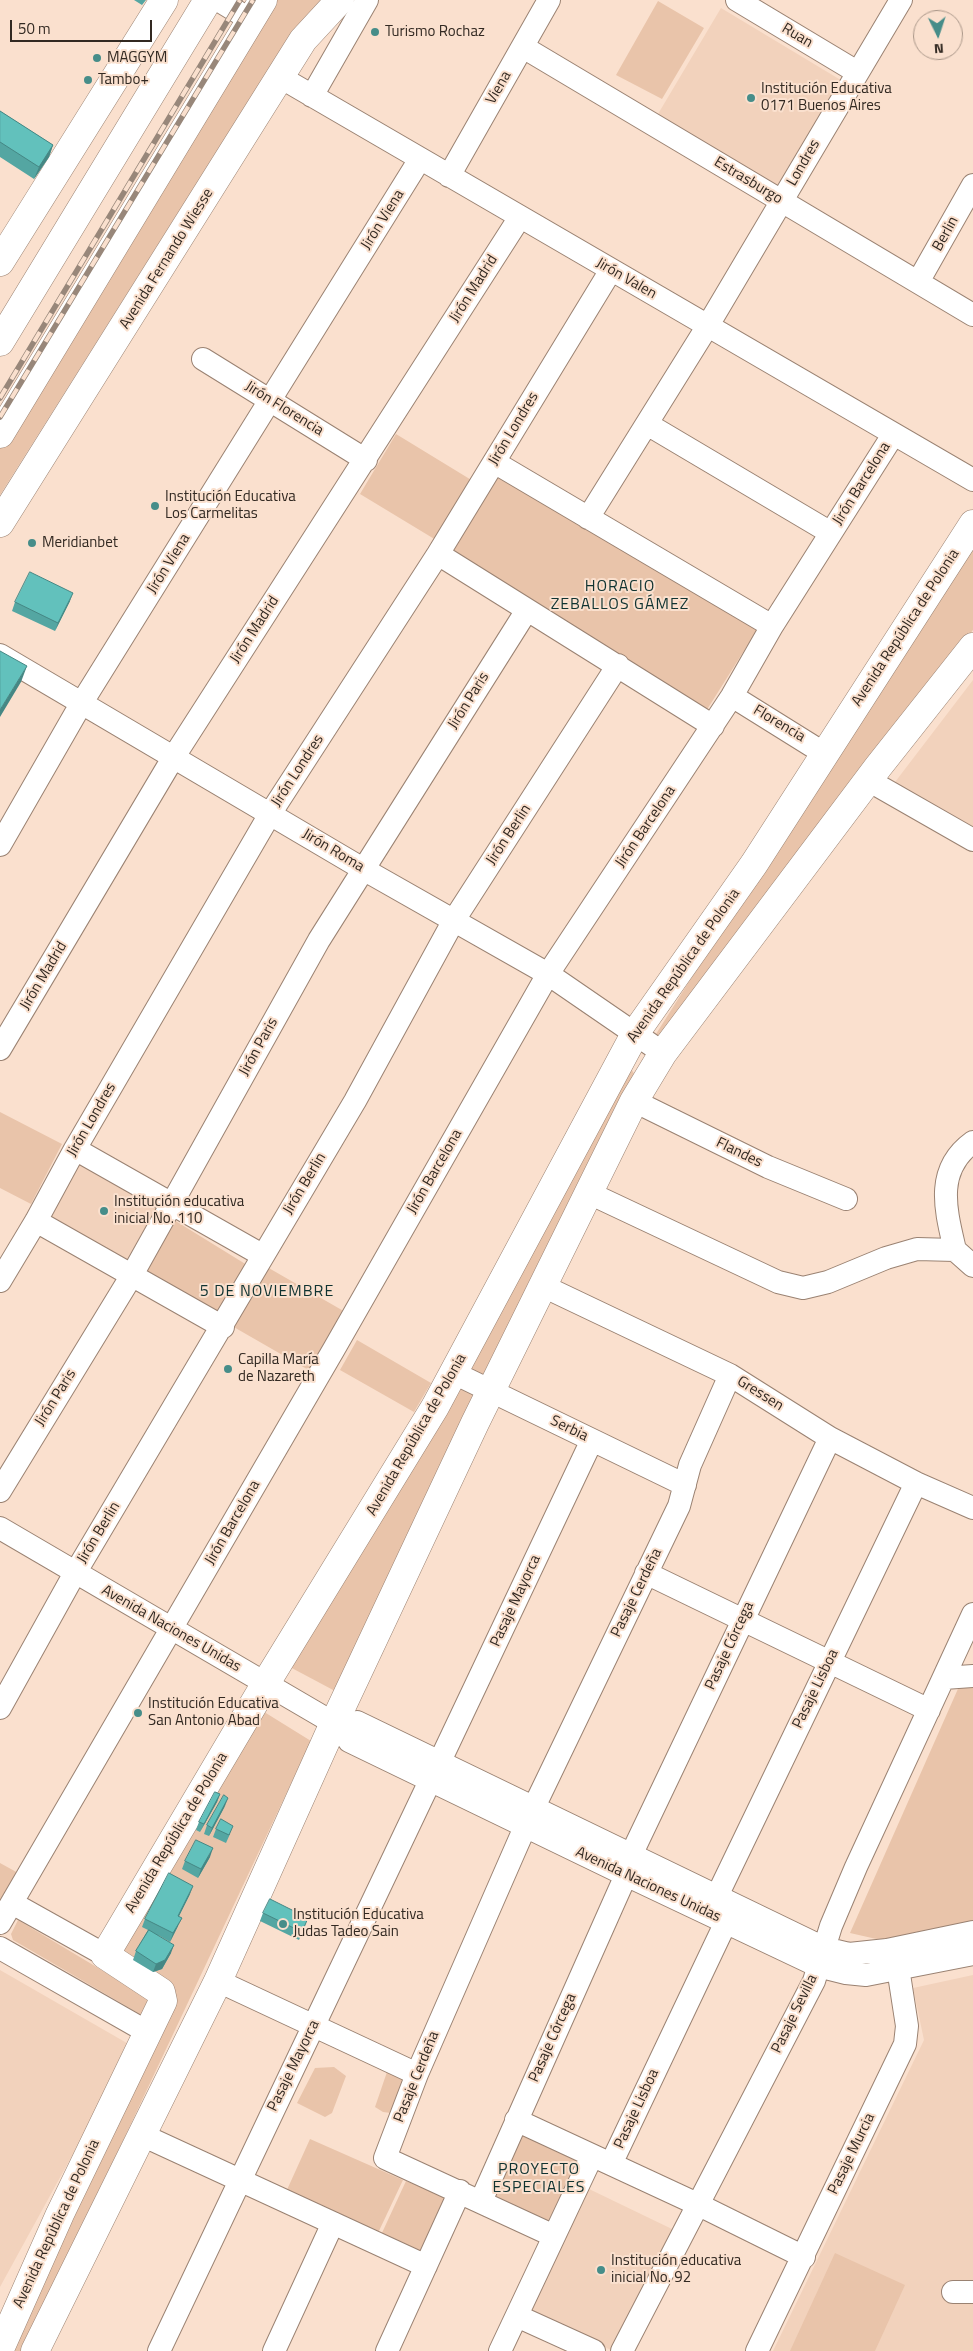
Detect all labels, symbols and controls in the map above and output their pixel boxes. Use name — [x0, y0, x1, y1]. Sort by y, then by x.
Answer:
scale bar — [12, 10, 155, 42]
north arrow — [913, 10, 963, 60]
text: 50 m — [18, 17, 51, 40]
street label: Ruan — [778, 20, 816, 52]
place label: Turismo Rochaz — [385, 23, 485, 41]
marker: Turismo Rochaz — [369, 26, 381, 38]
text: N — [933, 39, 945, 60]
place label: MAGGYM — [107, 49, 167, 67]
marker: MAGGYM — [91, 52, 103, 64]
street label: Viena — [482, 68, 516, 108]
place label: Tambo+ — [98, 71, 149, 89]
marker: Tambo+ — [82, 74, 94, 86]
place label: Institución Educativa 0171 Buenos Aires — [761, 80, 892, 115]
marker: Institución Educativa 0171 Buenos Aires — [745, 92, 757, 104]
street label: Londres — [784, 137, 824, 189]
street label: Estrasburgo — [710, 154, 786, 208]
street label: Avenida Fernando Wiesse — [116, 185, 218, 333]
street label: Jirón Viena — [358, 187, 408, 253]
street label: Berlin — [929, 214, 963, 254]
street label: Jirón Madrid — [446, 252, 502, 326]
street label: Jirón Valen — [593, 254, 659, 304]
street label: Jirón Florencia — [241, 378, 327, 440]
street label: Jirón Londres — [485, 389, 543, 469]
street label: Jirón Barcelona — [829, 439, 895, 529]
place label: Institución Educativa Los Carmelitas — [165, 488, 296, 523]
marker: Institución Educativa Los Carmelitas — [149, 500, 161, 512]
street label: Jirón Viena — [144, 531, 194, 597]
place label: Meridianbet — [42, 534, 118, 552]
marker: Meridianbet — [26, 537, 38, 549]
street label: Avenida República de Polonia — [848, 546, 964, 710]
district label: HORACIO ZEBALLOS GÁMEZ — [549, 577, 691, 615]
street label: Jirón Madrid — [227, 593, 283, 667]
street label: Jirón Paris — [444, 669, 494, 733]
street label: Florencia — [750, 702, 808, 746]
street label: Jirón Londres — [268, 731, 328, 811]
street label: Jirón Barcelona — [612, 783, 680, 871]
street label: Jirón Berlin — [483, 801, 535, 869]
street label: Jirón Roma — [299, 826, 367, 876]
street label: Avenida República de Polonia — [624, 886, 744, 1046]
street label: Jirón Madrid — [17, 939, 71, 1013]
street label: Jirón Paris — [236, 1015, 282, 1079]
street label: Jirón Londres — [64, 1080, 120, 1160]
street label: Jirón Barcelona — [404, 1126, 466, 1218]
street label: Flandes — [713, 1134, 765, 1172]
street label: Jirón Berlin — [280, 1150, 330, 1218]
place label: Institución educativa inicial No. 110 — [114, 1193, 244, 1228]
marker: Institución educativa inicial No. 110 — [98, 1205, 110, 1217]
district label: 5 DE NOVIEMBRE — [198, 1282, 336, 1302]
place label: Capilla María de Nazareth — [238, 1351, 319, 1386]
street label: Avenida República de Polonia — [363, 1351, 471, 1519]
marker: Capilla María de Nazareth — [222, 1363, 234, 1375]
street label: Jirón Paris — [31, 1366, 81, 1430]
street label: Gressen — [733, 1373, 787, 1415]
street label: Serbia — [547, 1412, 591, 1446]
street label: Jirón Barcelona — [202, 1477, 264, 1569]
street label: Jirón Berlin — [74, 1499, 124, 1567]
street label: Pasaje Cerdeña — [608, 1546, 666, 1640]
street label: Pasaje Mayorca — [487, 1552, 545, 1650]
street label: Avenida Naciones Unidas — [98, 1582, 244, 1676]
street label: Pasaje Córcega — [702, 1599, 758, 1693]
street label: Pasaje Lisboa — [789, 1647, 843, 1731]
place label: Institución Educativa San Antonio Abad — [148, 1695, 279, 1730]
marker: Institución Educativa San Antonio Abad — [132, 1707, 144, 1719]
street label: Avenida República de Polonia — [122, 1750, 232, 1916]
street label: Avenida Naciones Unidas — [573, 1843, 723, 1927]
place label: Institución Educativa Judas Tadeo Sain — [293, 1906, 424, 1941]
marker: Institución Educativa Judas Tadeo Sain — [277, 1918, 289, 1930]
street label: Pasaje Sevilla — [768, 1972, 822, 2056]
street label: Pasaje Córcega — [525, 1991, 581, 2085]
street label: Pasaje Mayorca — [264, 2017, 324, 2115]
street label: Pasaje Cerdeña — [391, 2029, 443, 2125]
street label: Pasaje Lisboa — [611, 2066, 663, 2152]
street label: Pasaje Murcia — [825, 2111, 879, 2197]
street label: Avenida República de Polonia — [10, 2137, 104, 2311]
district label: PROYECTO ESPECIALES — [491, 2160, 587, 2198]
place label: Institución educativa inicial No. 92 — [611, 2252, 741, 2287]
marker: Institución educativa inicial No. 92 — [595, 2264, 607, 2276]

